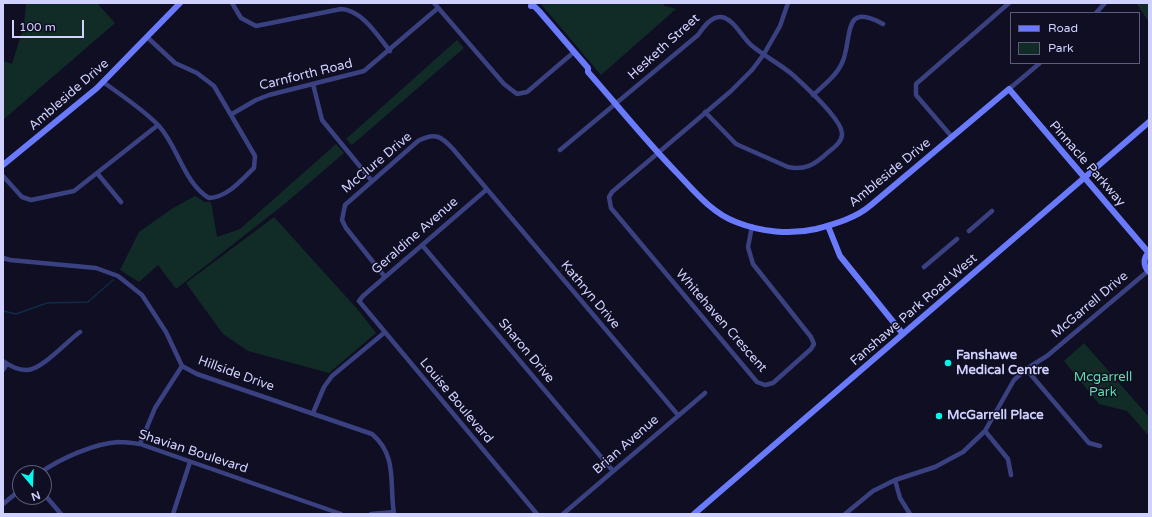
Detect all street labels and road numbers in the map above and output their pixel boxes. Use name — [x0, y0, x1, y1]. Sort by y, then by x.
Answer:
street label: Hesketh Street — [625, 11, 703, 83]
street label: Ambleside Drive — [26, 56, 112, 134]
street label: Carnforth Road — [258, 56, 354, 94]
street label: Pinnacle Parkway — [1046, 118, 1128, 210]
street label: McClure Drive — [339, 129, 415, 197]
street label: Ambleside Drive — [846, 135, 934, 211]
street label: Geraldine Avenue — [369, 194, 461, 278]
street label: Fanshawe Park Road West — [847, 251, 981, 369]
street label: Kathryn Drive — [557, 258, 623, 332]
street label: Whitehaven Crescent — [672, 266, 770, 376]
street label: McGarrell Drive — [1048, 268, 1132, 342]
street label: Sharon Drive — [495, 316, 557, 386]
street label: Hillside Drive — [196, 353, 276, 395]
street label: Louise Boulevard — [416, 355, 496, 447]
street label: Brian Avenue — [590, 412, 662, 478]
street label: Shavian Boulevard — [136, 427, 250, 477]

